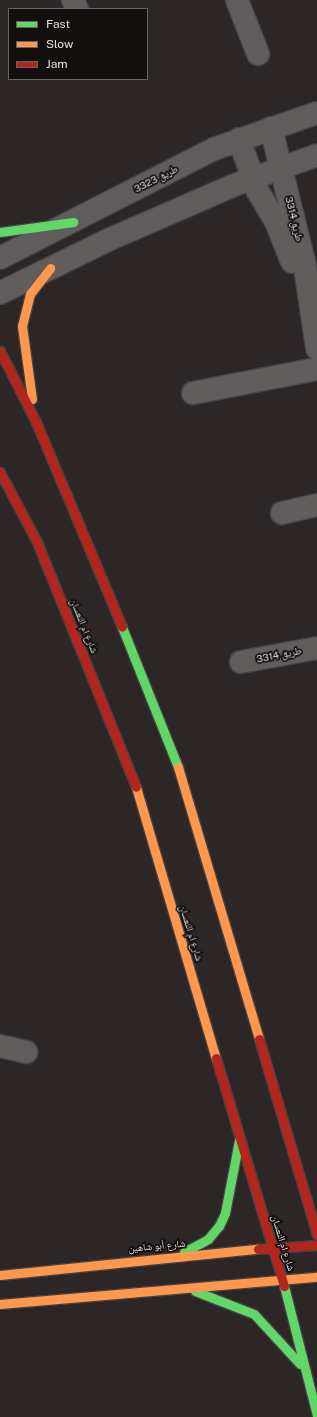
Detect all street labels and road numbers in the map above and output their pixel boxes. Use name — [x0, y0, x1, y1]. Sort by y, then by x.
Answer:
street label: طريق 3323 — [132, 163, 180, 195]
street label: طريق 3314 — [283, 195, 305, 243]
street label: شارع ام النعسان — [68, 597, 100, 655]
street label: طريق 3314 — [255, 645, 303, 665]
street label: شارع ام النعسان — [177, 904, 205, 962]
street label: شارع ام النعسان — [269, 1214, 297, 1272]
street label: شارع أبو شاهين — [128, 1238, 186, 1254]

